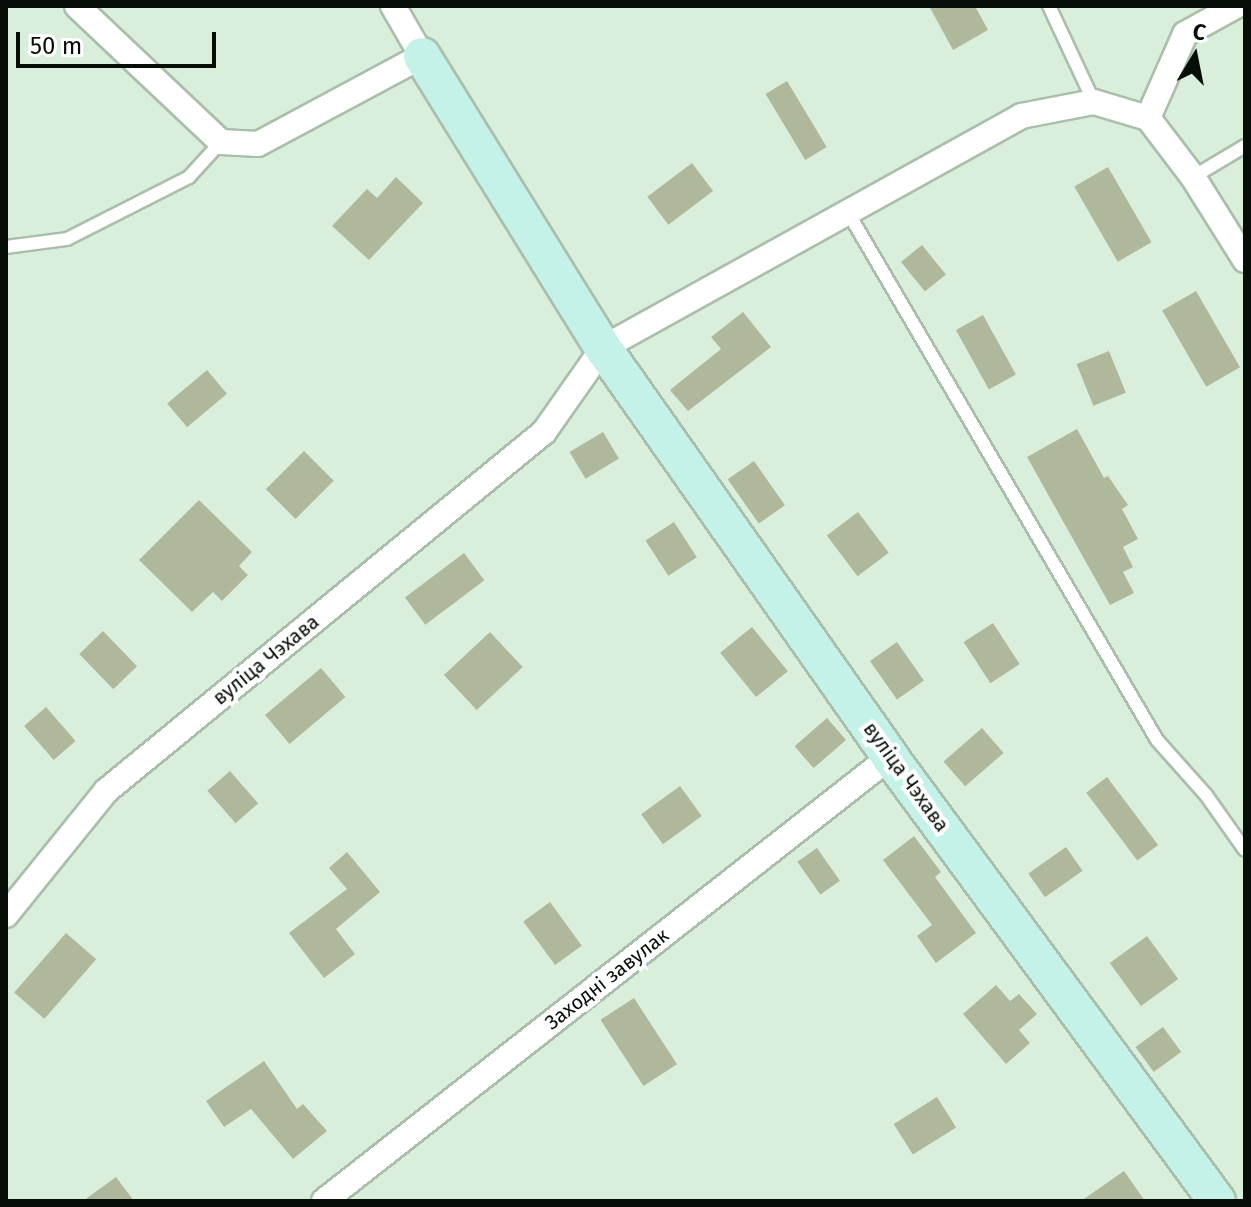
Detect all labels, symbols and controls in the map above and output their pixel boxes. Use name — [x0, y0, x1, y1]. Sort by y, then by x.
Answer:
scale bar — [20, 16, 220, 66]
north arrow — [1155, 16, 1235, 96]
text: С — [1191, 17, 1208, 46]
text: 50 m — [30, 32, 82, 60]
street label: вуліца Чэхава — [208, 610, 324, 710]
street label: вуліца Чэхава — [858, 718, 954, 836]
street label: Заходні завулак — [540, 923, 674, 1035]

